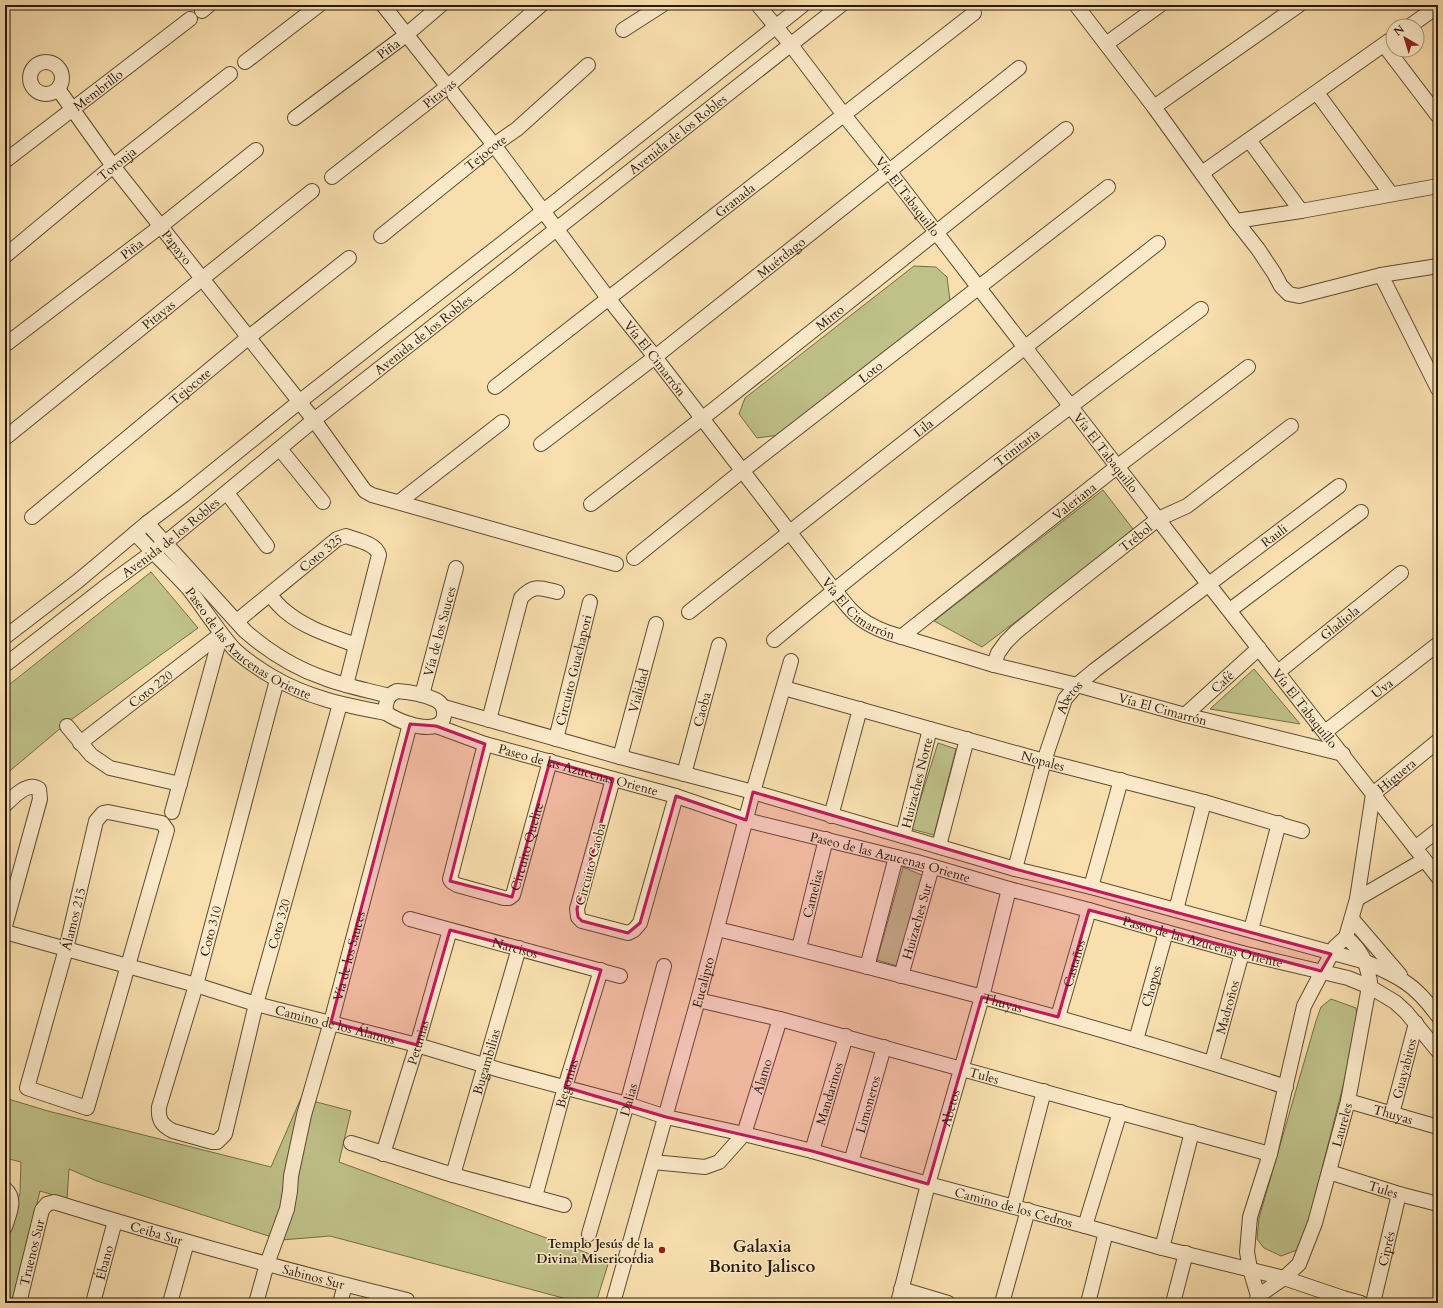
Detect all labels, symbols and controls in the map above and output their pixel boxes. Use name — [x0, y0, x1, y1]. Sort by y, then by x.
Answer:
north arrow — [1385, 18, 1425, 58]
text: N — [1391, 21, 1408, 39]
street label: Piña — [373, 35, 404, 64]
street label: Membrillo — [70, 66, 127, 115]
street label: Pitayas — [419, 75, 460, 113]
street label: Avenida de los Robles — [625, 90, 731, 179]
street label: Tejocote — [461, 131, 511, 175]
street label: Toronja — [94, 143, 141, 185]
street label: Vía El Tabaquillo — [871, 153, 944, 240]
street label: Granada — [711, 179, 759, 222]
street label: Papayo — [157, 227, 196, 269]
street label: Muérdago — [754, 233, 809, 283]
street label: Piña — [117, 235, 147, 264]
street label: Avenida de los Robles — [371, 291, 476, 379]
street label: Pitayas — [138, 296, 179, 334]
street label: Mirto — [812, 301, 848, 335]
street label: Vía El Cimarrón — [619, 317, 690, 401]
street label: Loto — [855, 357, 887, 387]
street label: Tejocote — [166, 364, 215, 410]
street label: Vía El Tabaquillo — [1069, 409, 1142, 497]
street label: Lila — [910, 415, 937, 442]
street label: Trinitaria — [991, 425, 1044, 471]
street label: Valeriana — [1049, 478, 1100, 525]
street label: Avenida de los Robles — [118, 494, 224, 582]
street label: Trébol — [1116, 519, 1157, 556]
street label: Rauli — [1257, 520, 1291, 552]
street label: Coto 325 — [295, 530, 344, 577]
street label: Vía El Cimarrón — [817, 574, 897, 644]
street label: Paseo de las Azucenas Oriente — [181, 584, 314, 704]
street label: Vía de los Sauces — [419, 585, 461, 678]
street label: Gladiola — [1317, 602, 1364, 645]
street label: Circuito Guachapori — [552, 613, 597, 728]
street label: Vía El Tabaquillo — [1268, 665, 1341, 752]
street label: Coto 220 — [125, 666, 177, 712]
street label: Vialidad — [624, 666, 654, 715]
street label: Café — [1207, 667, 1238, 697]
street label: Uva — [1368, 674, 1397, 703]
street label: Abetos — [1053, 676, 1087, 717]
street label: Vía El Cimarrón — [1116, 689, 1209, 730]
street label: Caoba — [689, 690, 716, 729]
street label: Huizaches Norte — [897, 736, 938, 830]
street label: Paseo de las Azucenas Oriente — [496, 740, 660, 801]
street label: Nopales — [1019, 747, 1066, 776]
street label: Higuera — [1374, 754, 1420, 797]
street label: Circuito Quelite — [507, 800, 548, 893]
street label: Circuito Caoba — [571, 821, 611, 908]
street label: Paseo de las Azucenas Oriente — [808, 828, 972, 887]
street label: Camelias — [799, 868, 828, 920]
street label: Huizaches Sur — [898, 881, 937, 962]
street label: Álamos 215 — [57, 886, 90, 952]
street label: Coto 320 — [264, 896, 295, 951]
street label: Coto 310 — [196, 904, 226, 958]
street label: Vía de los Sauces — [329, 909, 370, 1003]
street label: Paseo de las Azucenas Oriente — [1120, 912, 1285, 972]
street label: Narcisos — [490, 934, 540, 963]
street label: Castaños — [1059, 938, 1090, 989]
street label: Eucalipto — [688, 955, 719, 1010]
street label: Chopos — [1138, 963, 1166, 1009]
street label: Madroños — [1212, 978, 1244, 1036]
street label: Thuyas — [980, 989, 1024, 1017]
street label: Camino de los Álamos — [273, 1001, 397, 1049]
street label: Petunias — [403, 1018, 434, 1067]
street label: Bugambilias — [469, 1027, 505, 1097]
street label: Guayabitos — [1388, 1037, 1422, 1101]
street label: Begonias — [552, 1057, 583, 1110]
street label: Álamo — [749, 1057, 777, 1097]
street label: Mandarinos — [812, 1060, 848, 1127]
street label: Tules — [967, 1064, 1001, 1089]
street label: Limoneros — [852, 1074, 885, 1135]
street label: Dalias — [616, 1082, 642, 1118]
street label: Abetos — [937, 1088, 965, 1129]
street label: Laureles — [1328, 1101, 1357, 1149]
street label: Thuyas — [1371, 1101, 1415, 1129]
street label: Tules — [1366, 1177, 1400, 1203]
street label: Camino de los Cedros — [953, 1184, 1075, 1232]
street label: Truenos Sur — [16, 1217, 49, 1288]
street label: Ceiba Sur — [128, 1218, 185, 1250]
street label: Ciprés — [1374, 1229, 1400, 1268]
place label: Templo Jesús de la Divina Misericordia — [536, 1235, 655, 1268]
district label: Galaxia Bonito Jalisco — [709, 1235, 815, 1278]
street label: Ébano — [92, 1243, 118, 1282]
marker: Templo Jesús de la Divina Misericordia — [657, 1245, 667, 1255]
street label: Sabinos Sur — [280, 1261, 347, 1294]

